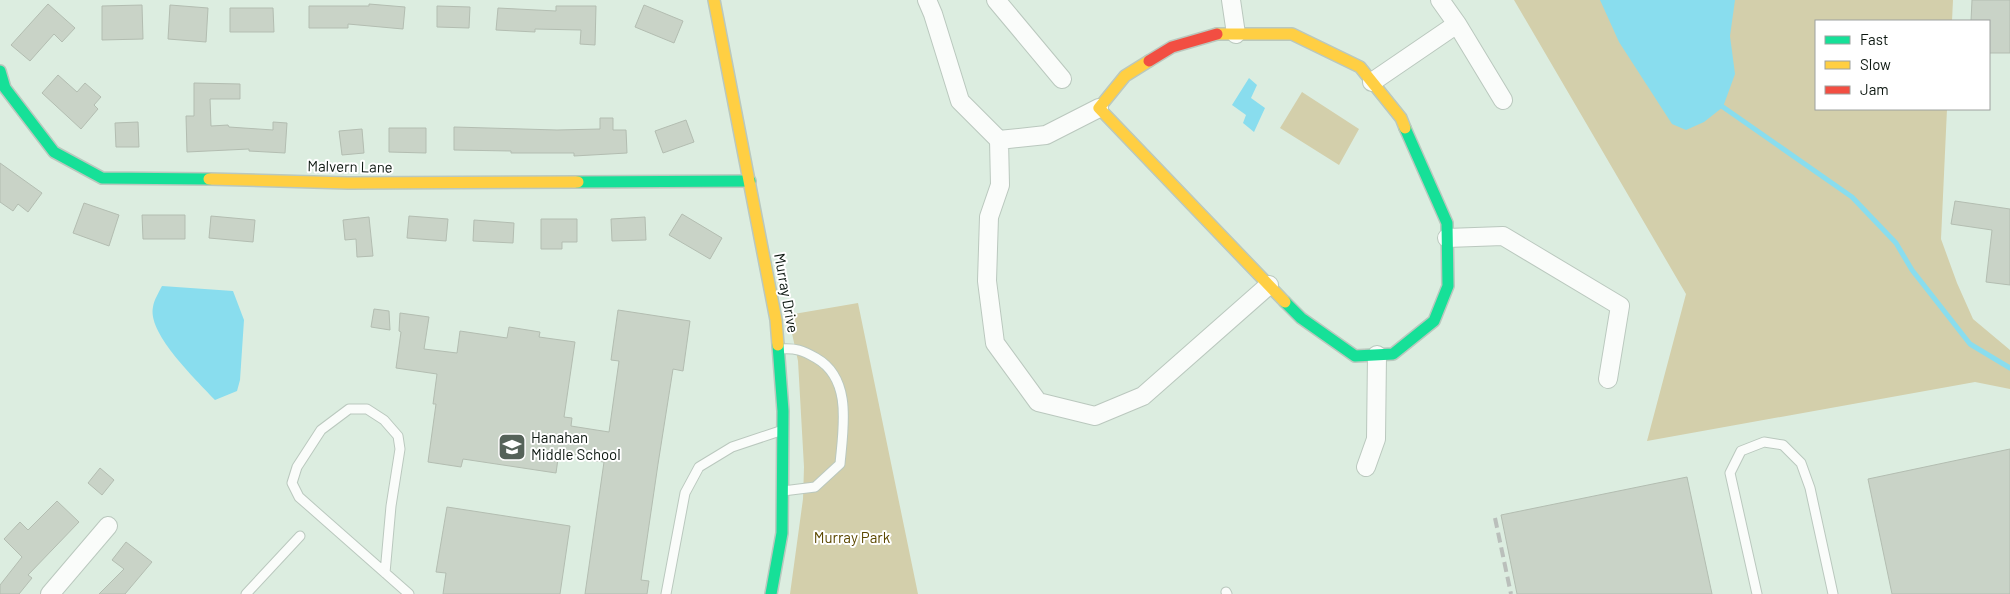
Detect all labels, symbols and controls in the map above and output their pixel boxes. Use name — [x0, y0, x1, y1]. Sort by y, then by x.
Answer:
legend — [1815, 20, 1990, 110]
text: Fast — [1860, 30, 1888, 48]
text: Slow — [1860, 55, 1891, 73]
text: Jam — [1860, 80, 1889, 98]
street label: Malvern Lane — [307, 156, 393, 176]
street label: Murray Drive — [771, 252, 803, 334]
place label: Hanahan Middle School — [531, 428, 621, 463]
school or university icon: Hanahan Middle School — [497, 432, 527, 462]
park label: Murray Park — [814, 528, 891, 546]

